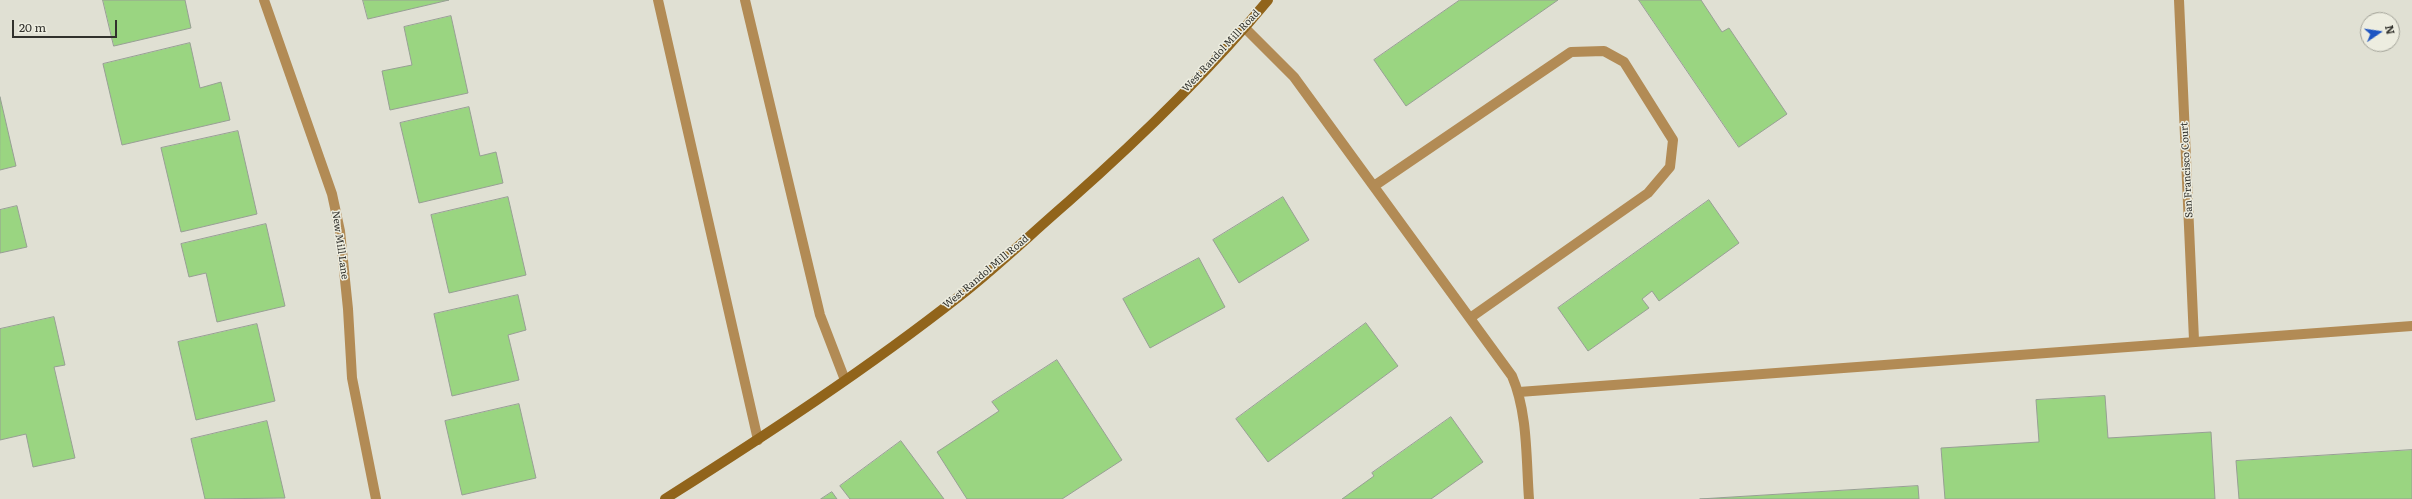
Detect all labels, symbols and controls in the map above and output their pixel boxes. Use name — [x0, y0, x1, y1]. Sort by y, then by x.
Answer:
street label: West Randol Mill Road — [1180, 7, 1262, 95]
scale bar — [14, 12, 119, 38]
north arrow — [2360, 12, 2400, 52]
text: 20 m — [19, 18, 46, 36]
text: N — [2382, 23, 2400, 36]
street label: San Francisco Court — [2178, 122, 2196, 218]
street label: New Mill Lane — [329, 210, 351, 280]
street label: West Randol Mill Road — [941, 233, 1031, 311]

